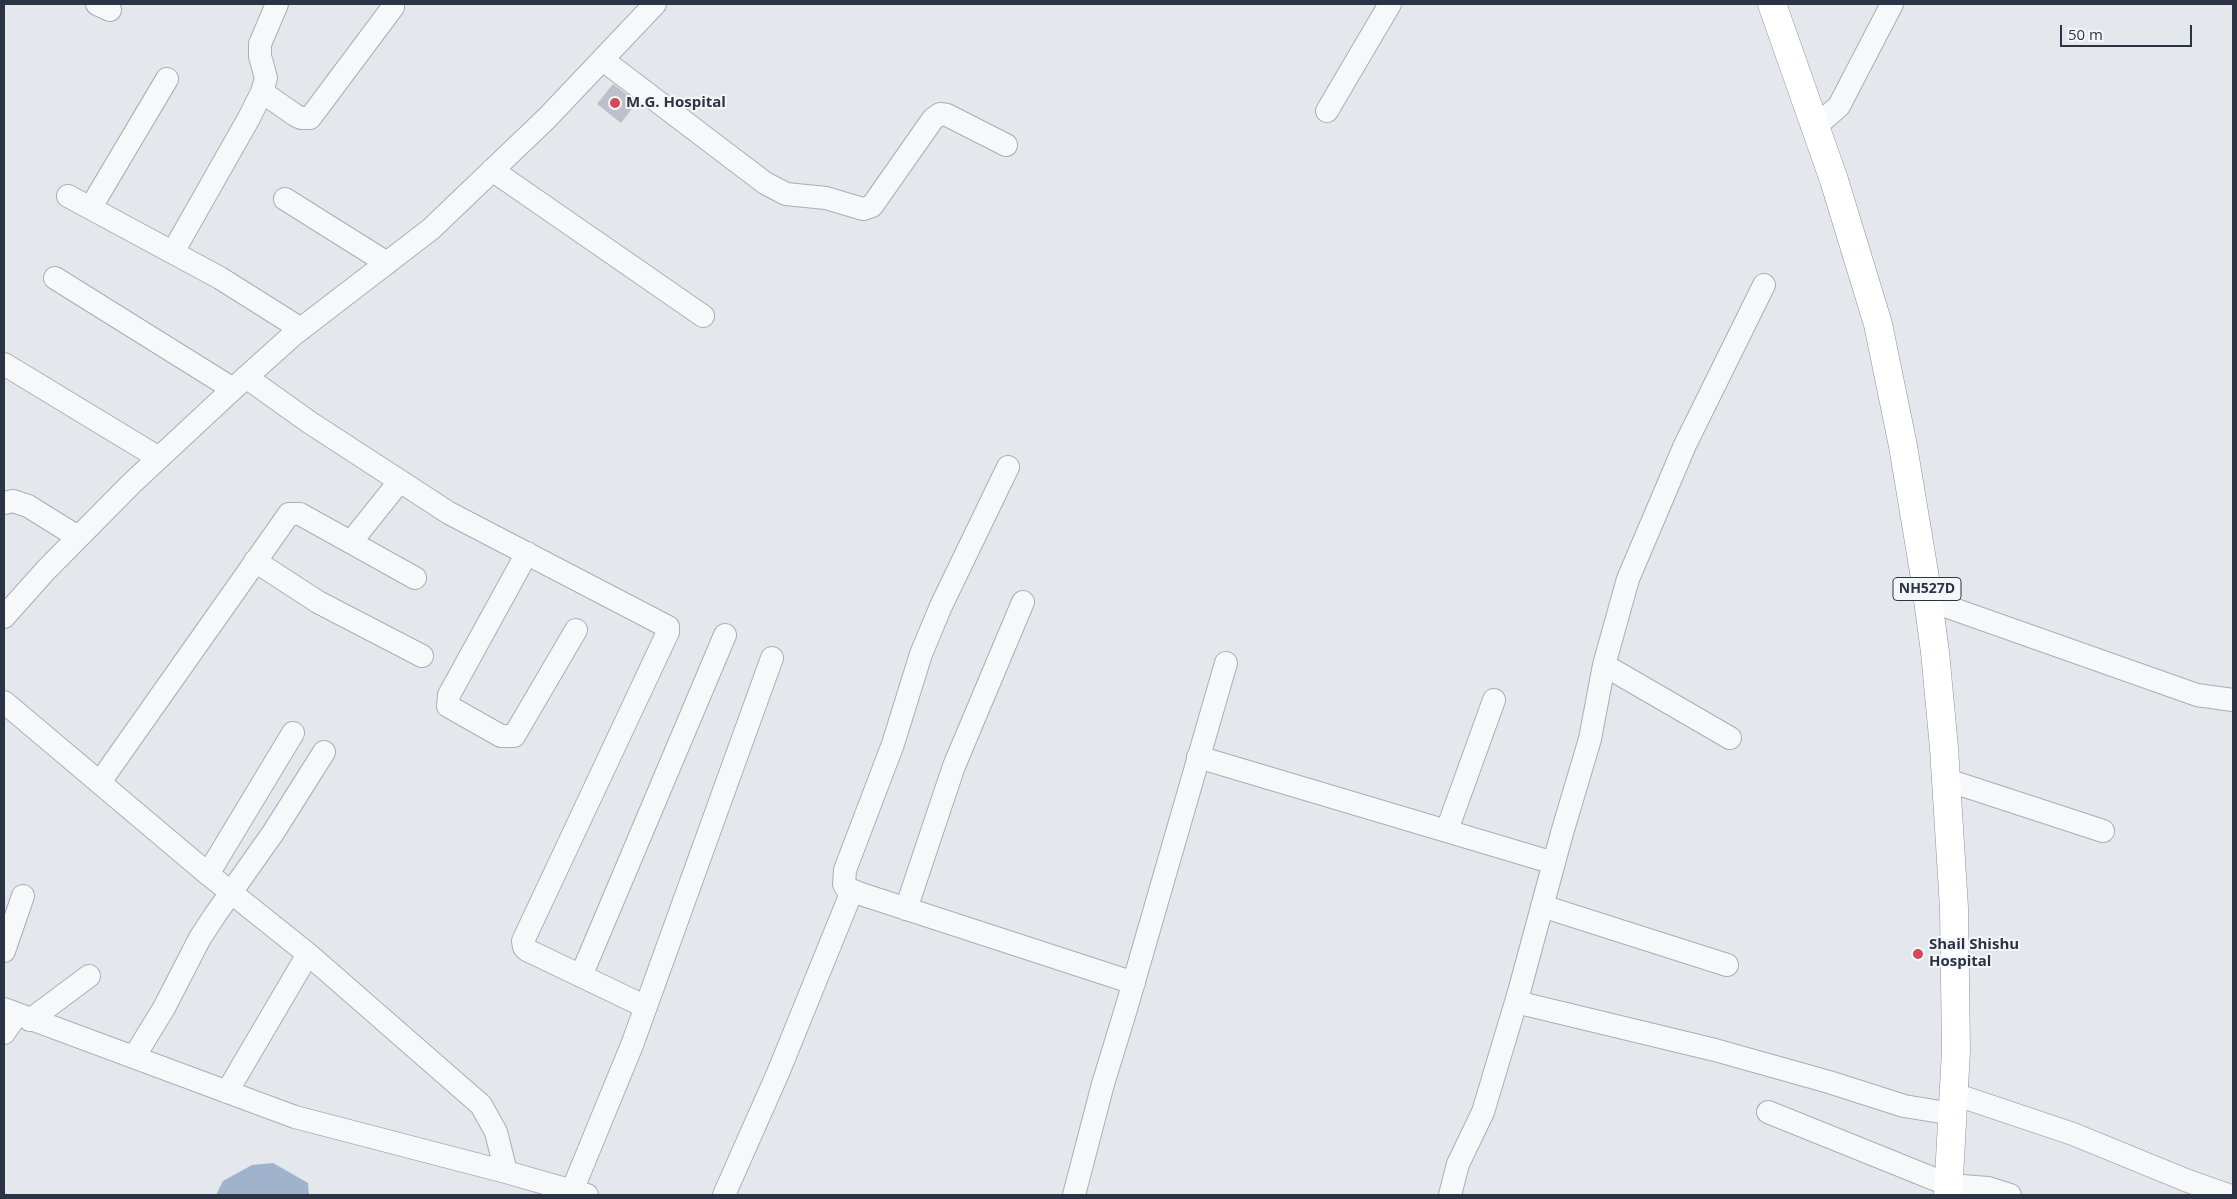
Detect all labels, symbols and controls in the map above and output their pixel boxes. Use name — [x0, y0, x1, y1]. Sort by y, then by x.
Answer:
scale bar — [2062, 15, 2194, 47]
text: 50 m — [2068, 24, 2103, 44]
place label: M.G. Hospital — [626, 94, 726, 112]
marker: M.G. Hospital — [608, 96, 622, 110]
road number: NH527D — [1893, 578, 1961, 600]
place label: Shail Shishu Hospital — [1929, 936, 2019, 971]
marker: Shail Shishu Hospital — [1911, 947, 1925, 961]

